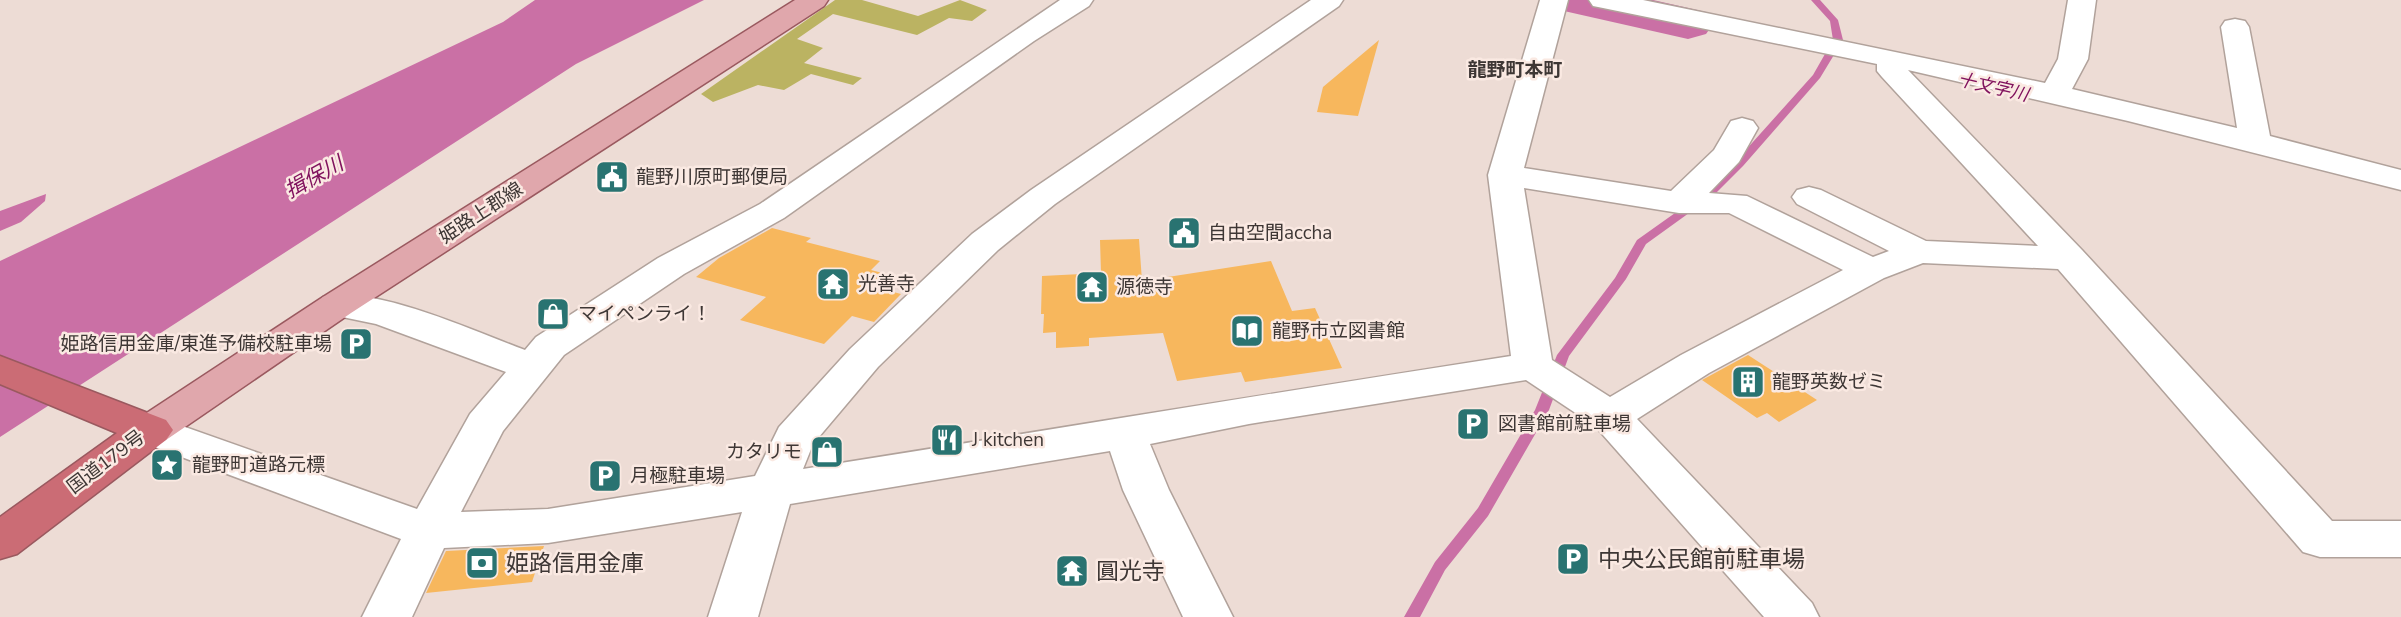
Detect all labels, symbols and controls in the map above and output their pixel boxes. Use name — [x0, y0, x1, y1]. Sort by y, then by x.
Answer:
district label: 龍野町本町 — [1467, 57, 1563, 83]
water label: 十文字川 — [1955, 67, 2033, 107]
water label: 揖保川 — [280, 149, 350, 205]
public building icon: 龍野川原町郵便局 — [593, 158, 631, 196]
place label: 龍野川原町郵便局 — [636, 164, 788, 190]
street label: 姫路上郡線 — [434, 176, 528, 250]
public building icon: 自由空間accha — [1165, 214, 1203, 252]
place label: 自由空間accha — [1208, 220, 1332, 246]
temple icon: 光善寺 — [814, 265, 852, 303]
temple icon: 源徳寺 — [1073, 268, 1111, 306]
place label: 光善寺 — [858, 271, 915, 297]
place label: 源徳寺 — [1116, 274, 1173, 300]
shop icon: マイペンライ！ — [534, 295, 572, 333]
place label: マイペンライ！ — [578, 301, 711, 327]
library icon: 龍野市立図書館 — [1228, 312, 1266, 350]
place label: 龍野市立図書館 — [1272, 318, 1405, 344]
parking icon: 姫路信用金庫/東進予備校駐車場 — [337, 325, 375, 363]
place label: 姫路信用金庫/東進予備校駐車場 — [61, 331, 332, 357]
building icon: 龍野英数ゼミ — [1729, 363, 1767, 401]
place label: 龍野英数ゼミ — [1772, 369, 1886, 395]
parking icon: 図書館前駐車場 — [1454, 405, 1492, 443]
place label: 図書館前駐車場 — [1498, 411, 1631, 437]
restaurant icon: J kitchen — [928, 421, 966, 459]
street label: 国道179号 — [62, 424, 150, 500]
place label: J kitchen — [971, 427, 1044, 453]
shop icon: カタリモ — [808, 433, 846, 471]
place label: カタリモ — [726, 439, 802, 465]
place icon: 龍野町道路元標 — [148, 446, 186, 484]
place label: 龍野町道路元標 — [192, 452, 325, 478]
parking icon: 月極駐車場 — [586, 457, 624, 495]
place label: 月極駐車場 — [630, 463, 725, 489]
parking icon: 中央公民館前駐車場 — [1554, 540, 1592, 578]
bank icon: 姫路信用金庫 — [463, 544, 501, 582]
place label: 中央公民館前駐車場 — [1598, 544, 1805, 575]
place label: 姫路信用金庫 — [506, 548, 644, 579]
temple icon: 圓光寺 — [1053, 552, 1091, 590]
place label: 圓光寺 — [1096, 556, 1165, 587]

